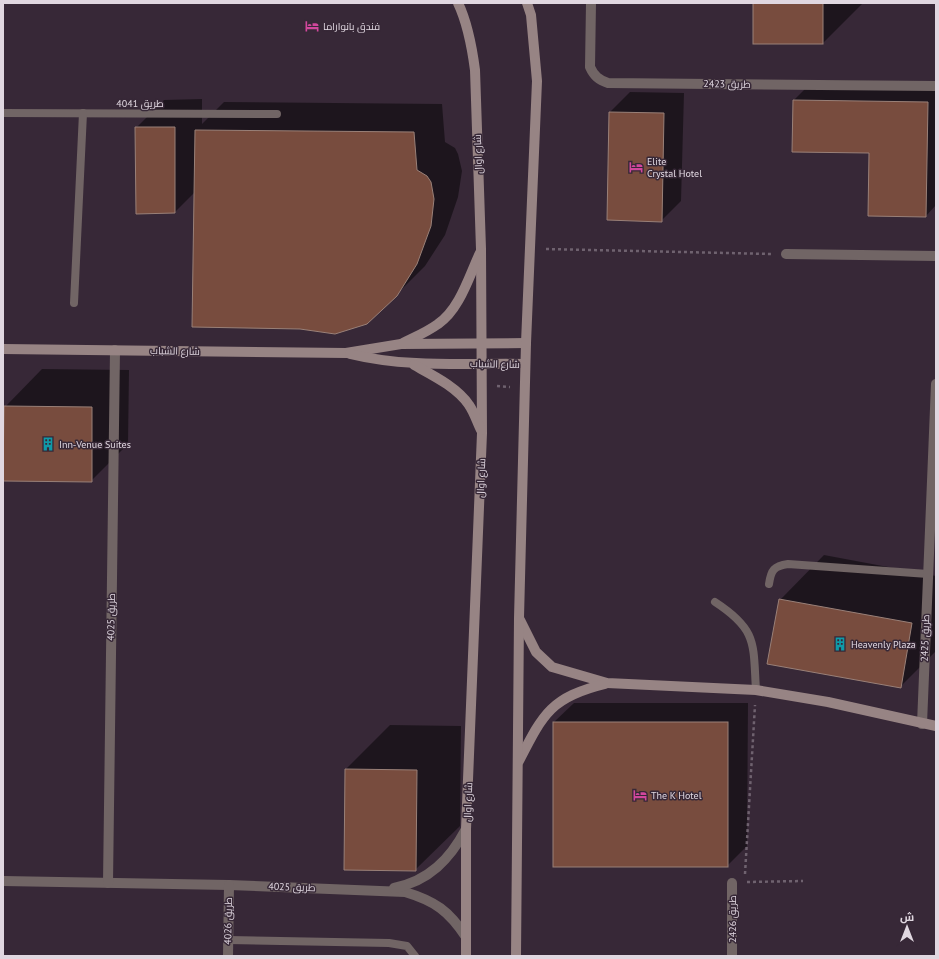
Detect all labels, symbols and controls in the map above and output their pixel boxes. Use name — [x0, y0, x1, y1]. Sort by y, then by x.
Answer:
hotel icon: فندق بانواراما — [304, 18, 320, 34]
place label: فندق بانواراما — [323, 20, 380, 33]
street label: طريق 2423 — [703, 77, 751, 91]
street label: طريق 4041 — [116, 97, 164, 110]
street label: شارع اوال — [471, 134, 485, 174]
place label: Elite Crystal Hotel — [647, 155, 702, 180]
hotel icon: Elite Crystal Hotel — [628, 159, 644, 175]
street label: شارع الشباب — [150, 344, 200, 358]
street label: شارع الشباب — [470, 357, 520, 371]
building icon: Inn-Venue Suites — [40, 436, 56, 452]
place label: Inn-Venue Suites — [59, 438, 131, 451]
street label: شارع اوال — [474, 458, 488, 498]
street label: طريق 4025 — [104, 593, 118, 641]
street label: طريق 2425 — [918, 614, 932, 662]
building icon: Heavenly Plaza — [832, 636, 848, 652]
place label: Heavenly Plaza — [851, 638, 916, 651]
street label: شارع اوال — [461, 782, 475, 822]
hotel icon: The K Hotel — [632, 787, 648, 803]
place label: The K Hotel — [651, 789, 702, 802]
street label: طريق 4025 — [268, 880, 316, 894]
street label: طريق 2426 — [726, 895, 739, 943]
street label: طريق 4026 — [221, 897, 235, 945]
north arrow — [887, 907, 927, 947]
text: ش — [900, 910, 914, 924]

